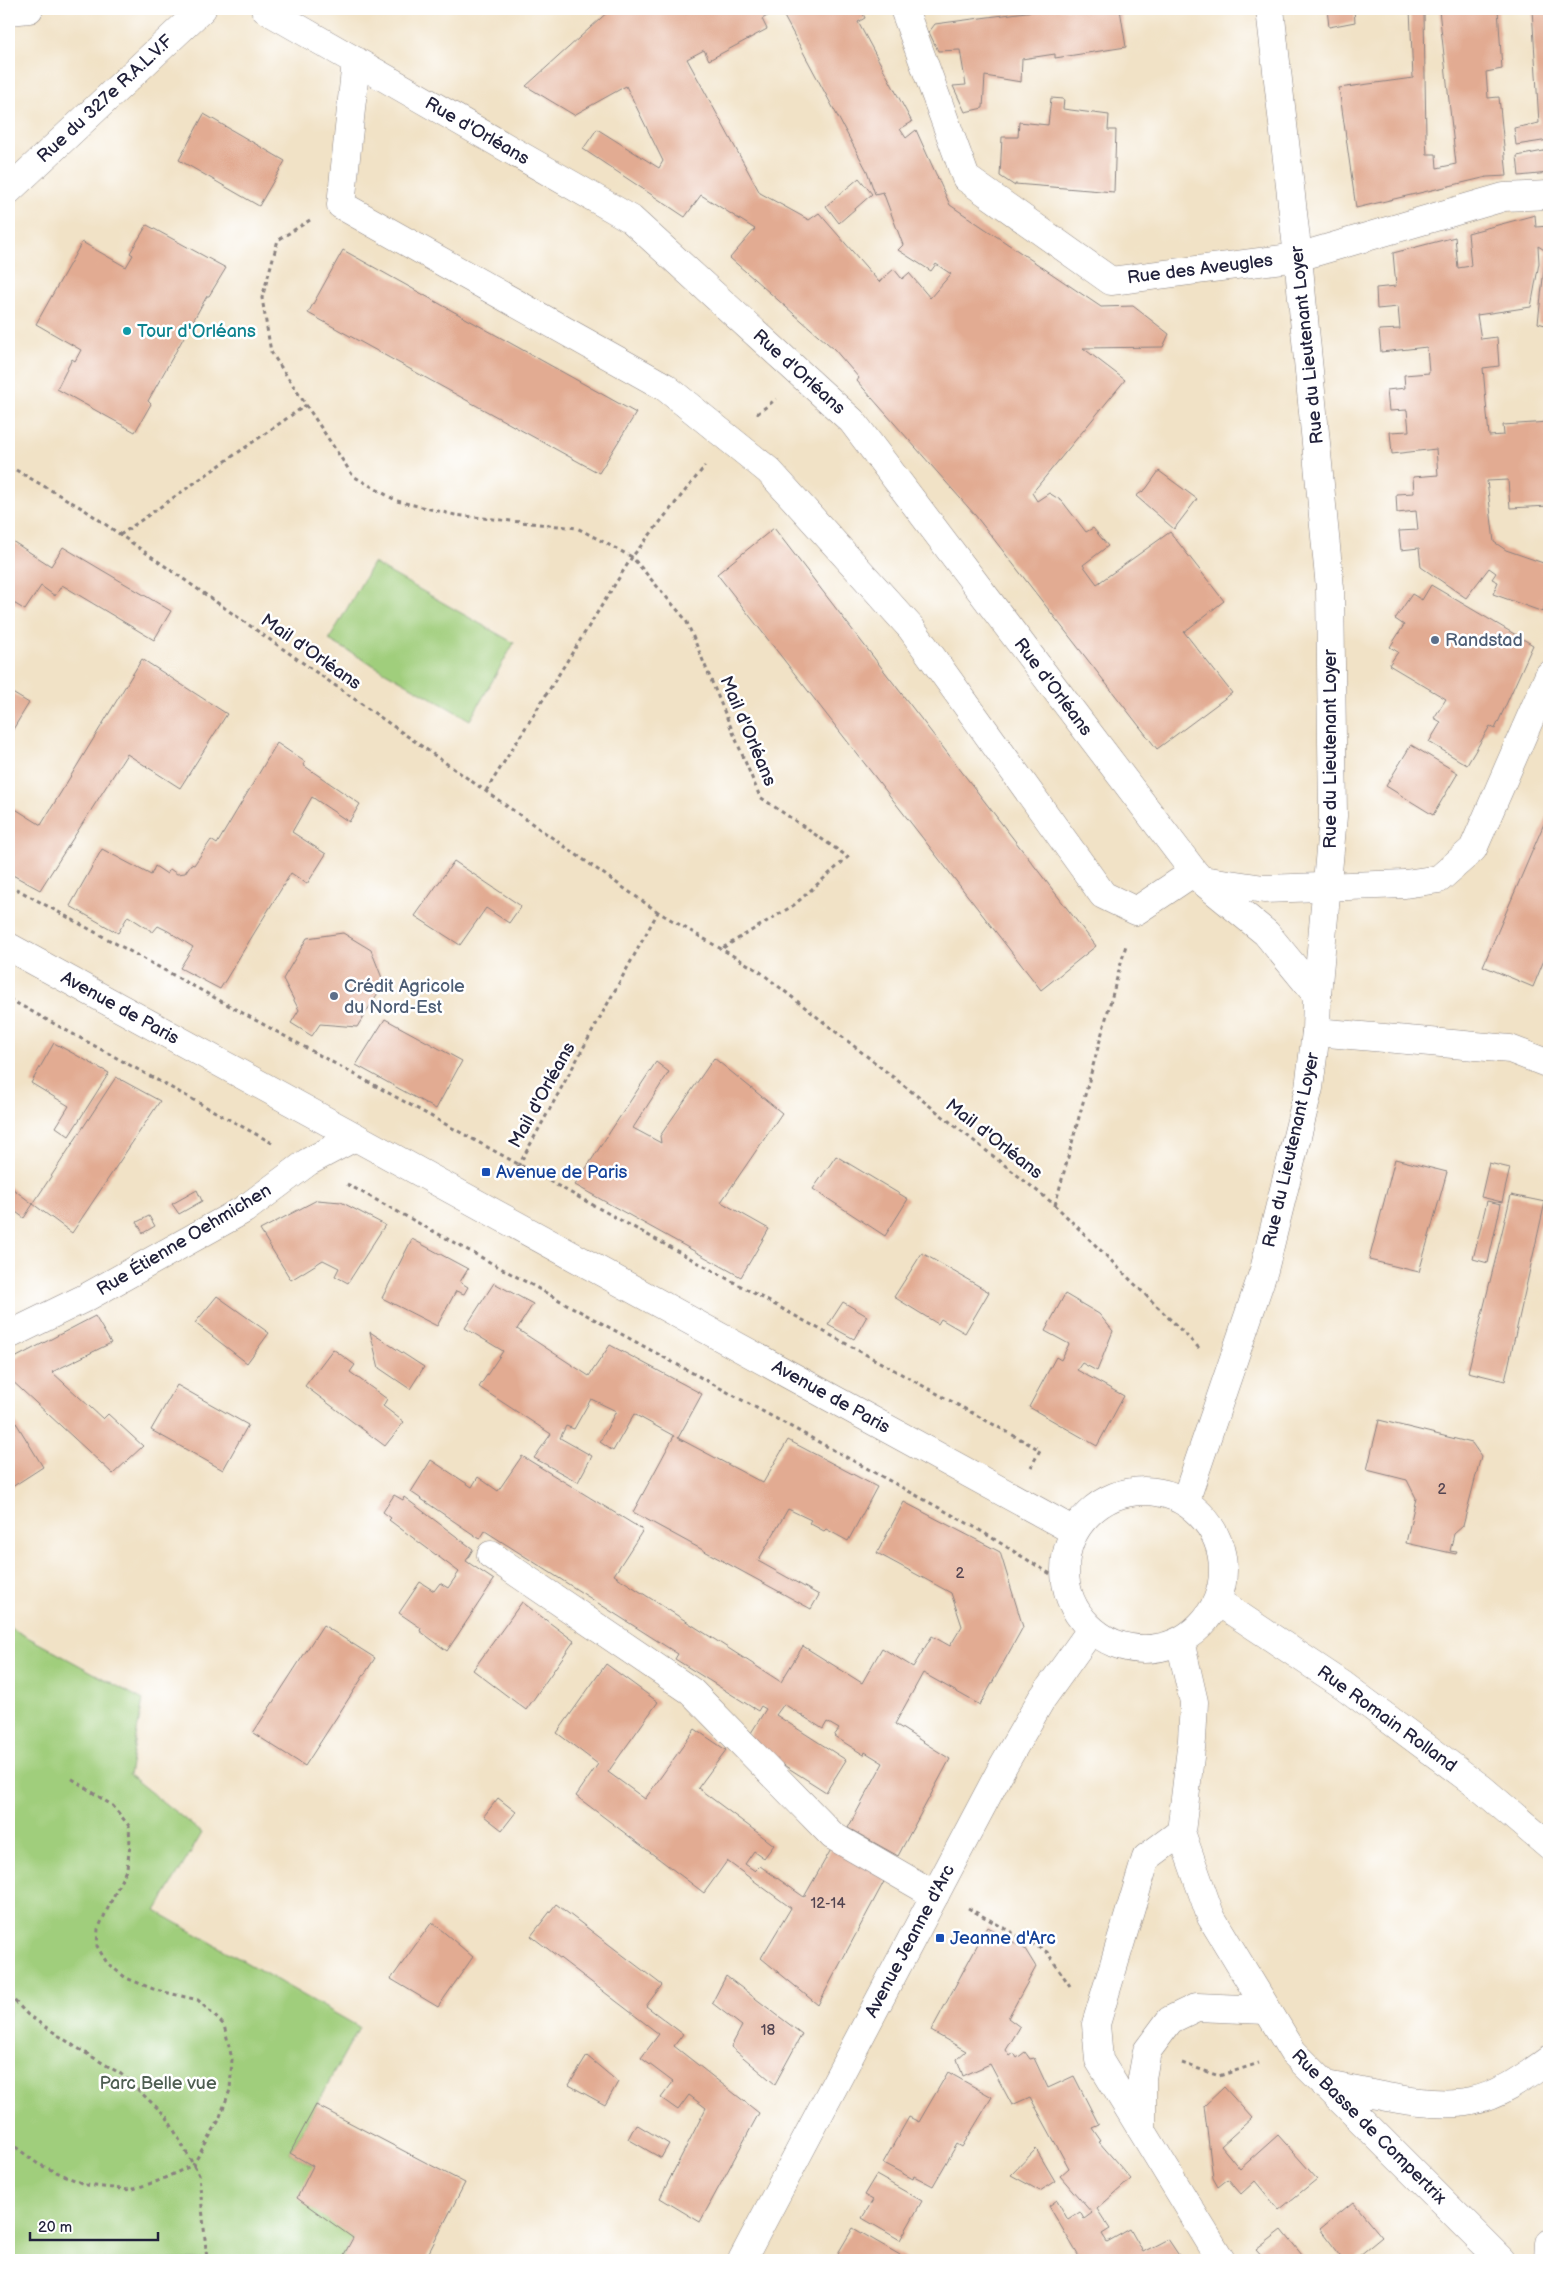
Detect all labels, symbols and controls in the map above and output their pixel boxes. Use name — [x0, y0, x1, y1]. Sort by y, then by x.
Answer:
street label: Rue du 327e R.A.L.V.F — [33, 31, 177, 167]
street label: Rue d'Orléans — [421, 93, 533, 169]
street label: Rue du Lieutenant Loyer — [1286, 244, 1328, 445]
street label: Rue des Aveugles — [1126, 250, 1274, 288]
place label: Tour d'Orléans — [137, 321, 256, 342]
marker: Tour d'Orléans — [121, 325, 133, 337]
street label: Rue d'Orléans — [749, 325, 850, 419]
street label: Mail d'Orléans — [257, 610, 365, 694]
place label: Randstad — [1445, 630, 1523, 651]
street label: Rue d'Orléans — [1009, 634, 1097, 740]
marker: Randstad — [1429, 634, 1441, 646]
street label: Rue du Lieutenant Loyer — [1320, 649, 1341, 849]
street label: Mail d'Orléans — [715, 673, 781, 789]
street label: Avenue de Paris — [57, 967, 183, 1049]
place label: Crédit Agricole du Nord-Est — [344, 976, 465, 1018]
marker: Crédit Agricole du Nord-Est — [328, 990, 340, 1002]
street label: Mail d'Orléans — [504, 1039, 580, 1151]
street label: Rue du Lieutenant Loyer — [1258, 1050, 1324, 1249]
street label: Mail d'Orléans — [941, 1095, 1047, 1183]
place label: Avenue de Paris — [496, 1162, 628, 1183]
marker: Avenue de Paris — [480, 1166, 492, 1178]
street label: Rue Étienne Oehmichen — [92, 1178, 275, 1300]
street label: Avenue de Paris — [768, 1356, 894, 1438]
house number: 2 — [1438, 1480, 1447, 1499]
house number: 2 — [956, 1564, 965, 1583]
street label: Rue Romain Rolland — [1313, 1661, 1461, 1777]
street label: Avenue Jeanne d'Arc — [861, 1861, 959, 2021]
house number: 12-14 — [810, 1894, 846, 1913]
place label: Jeanne d'Arc — [950, 1928, 1056, 1949]
marker: Jeanne d'Arc — [934, 1932, 946, 1944]
house number: 18 — [761, 2021, 776, 2040]
street label: Rue Basse de Compertrix — [1287, 2045, 1451, 2209]
park label: Parc Belle vue — [99, 2073, 217, 2094]
scale bar — [30, 2209, 158, 2241]
text: 20 m — [38, 2218, 72, 2237]

